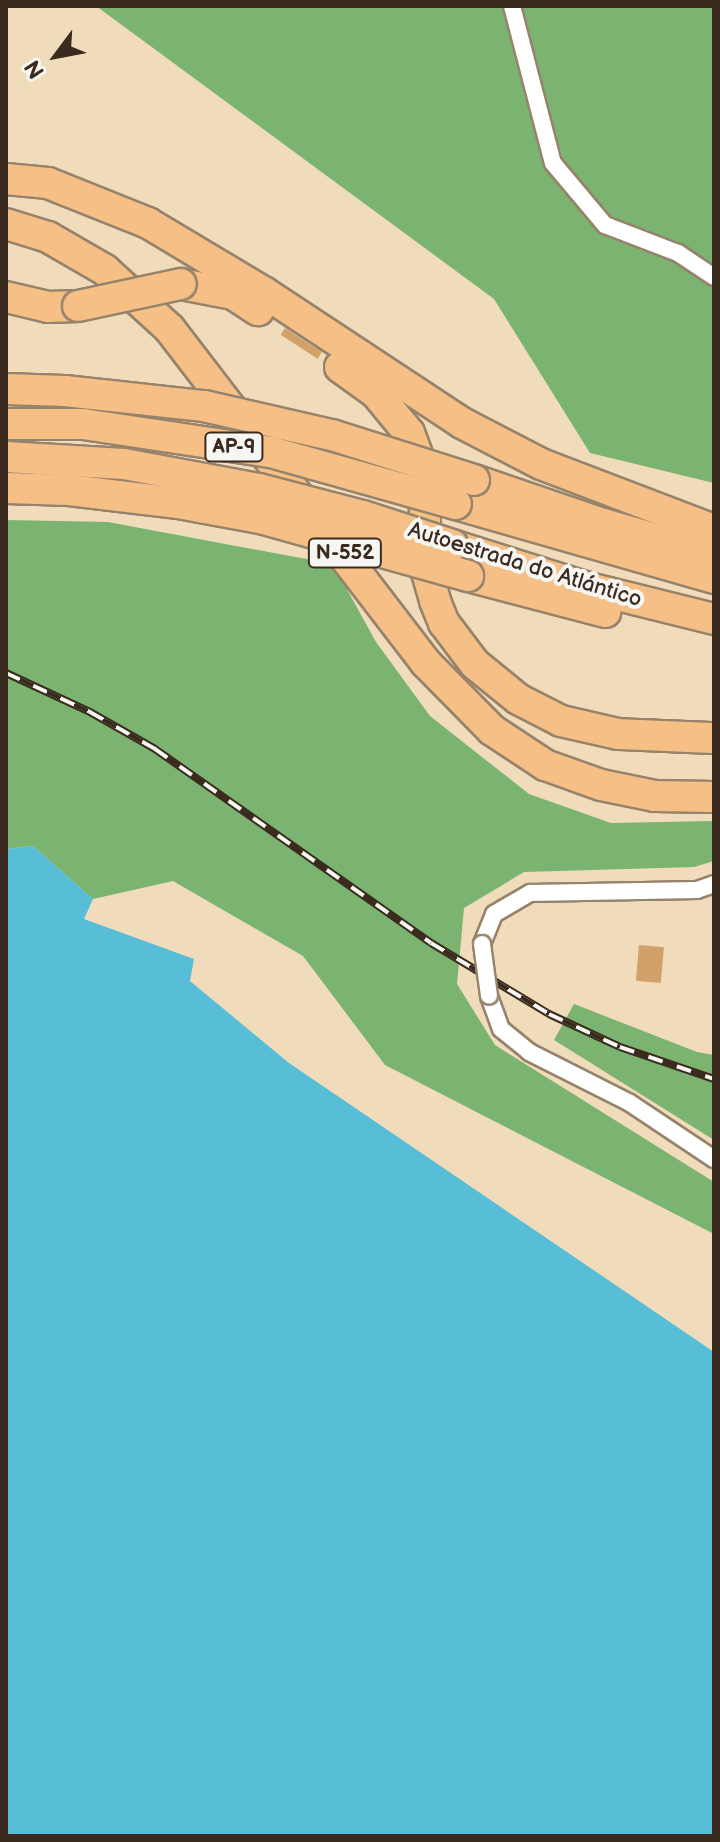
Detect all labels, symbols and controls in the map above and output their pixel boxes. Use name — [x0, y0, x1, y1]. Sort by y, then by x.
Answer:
north arrow — [16, 16, 96, 96]
text: N — [19, 55, 51, 83]
road number: AP-9 — [204, 431, 264, 463]
street label: Autoestrada do Atlántico — [405, 517, 645, 613]
road number: N-552 — [307, 537, 383, 569]

